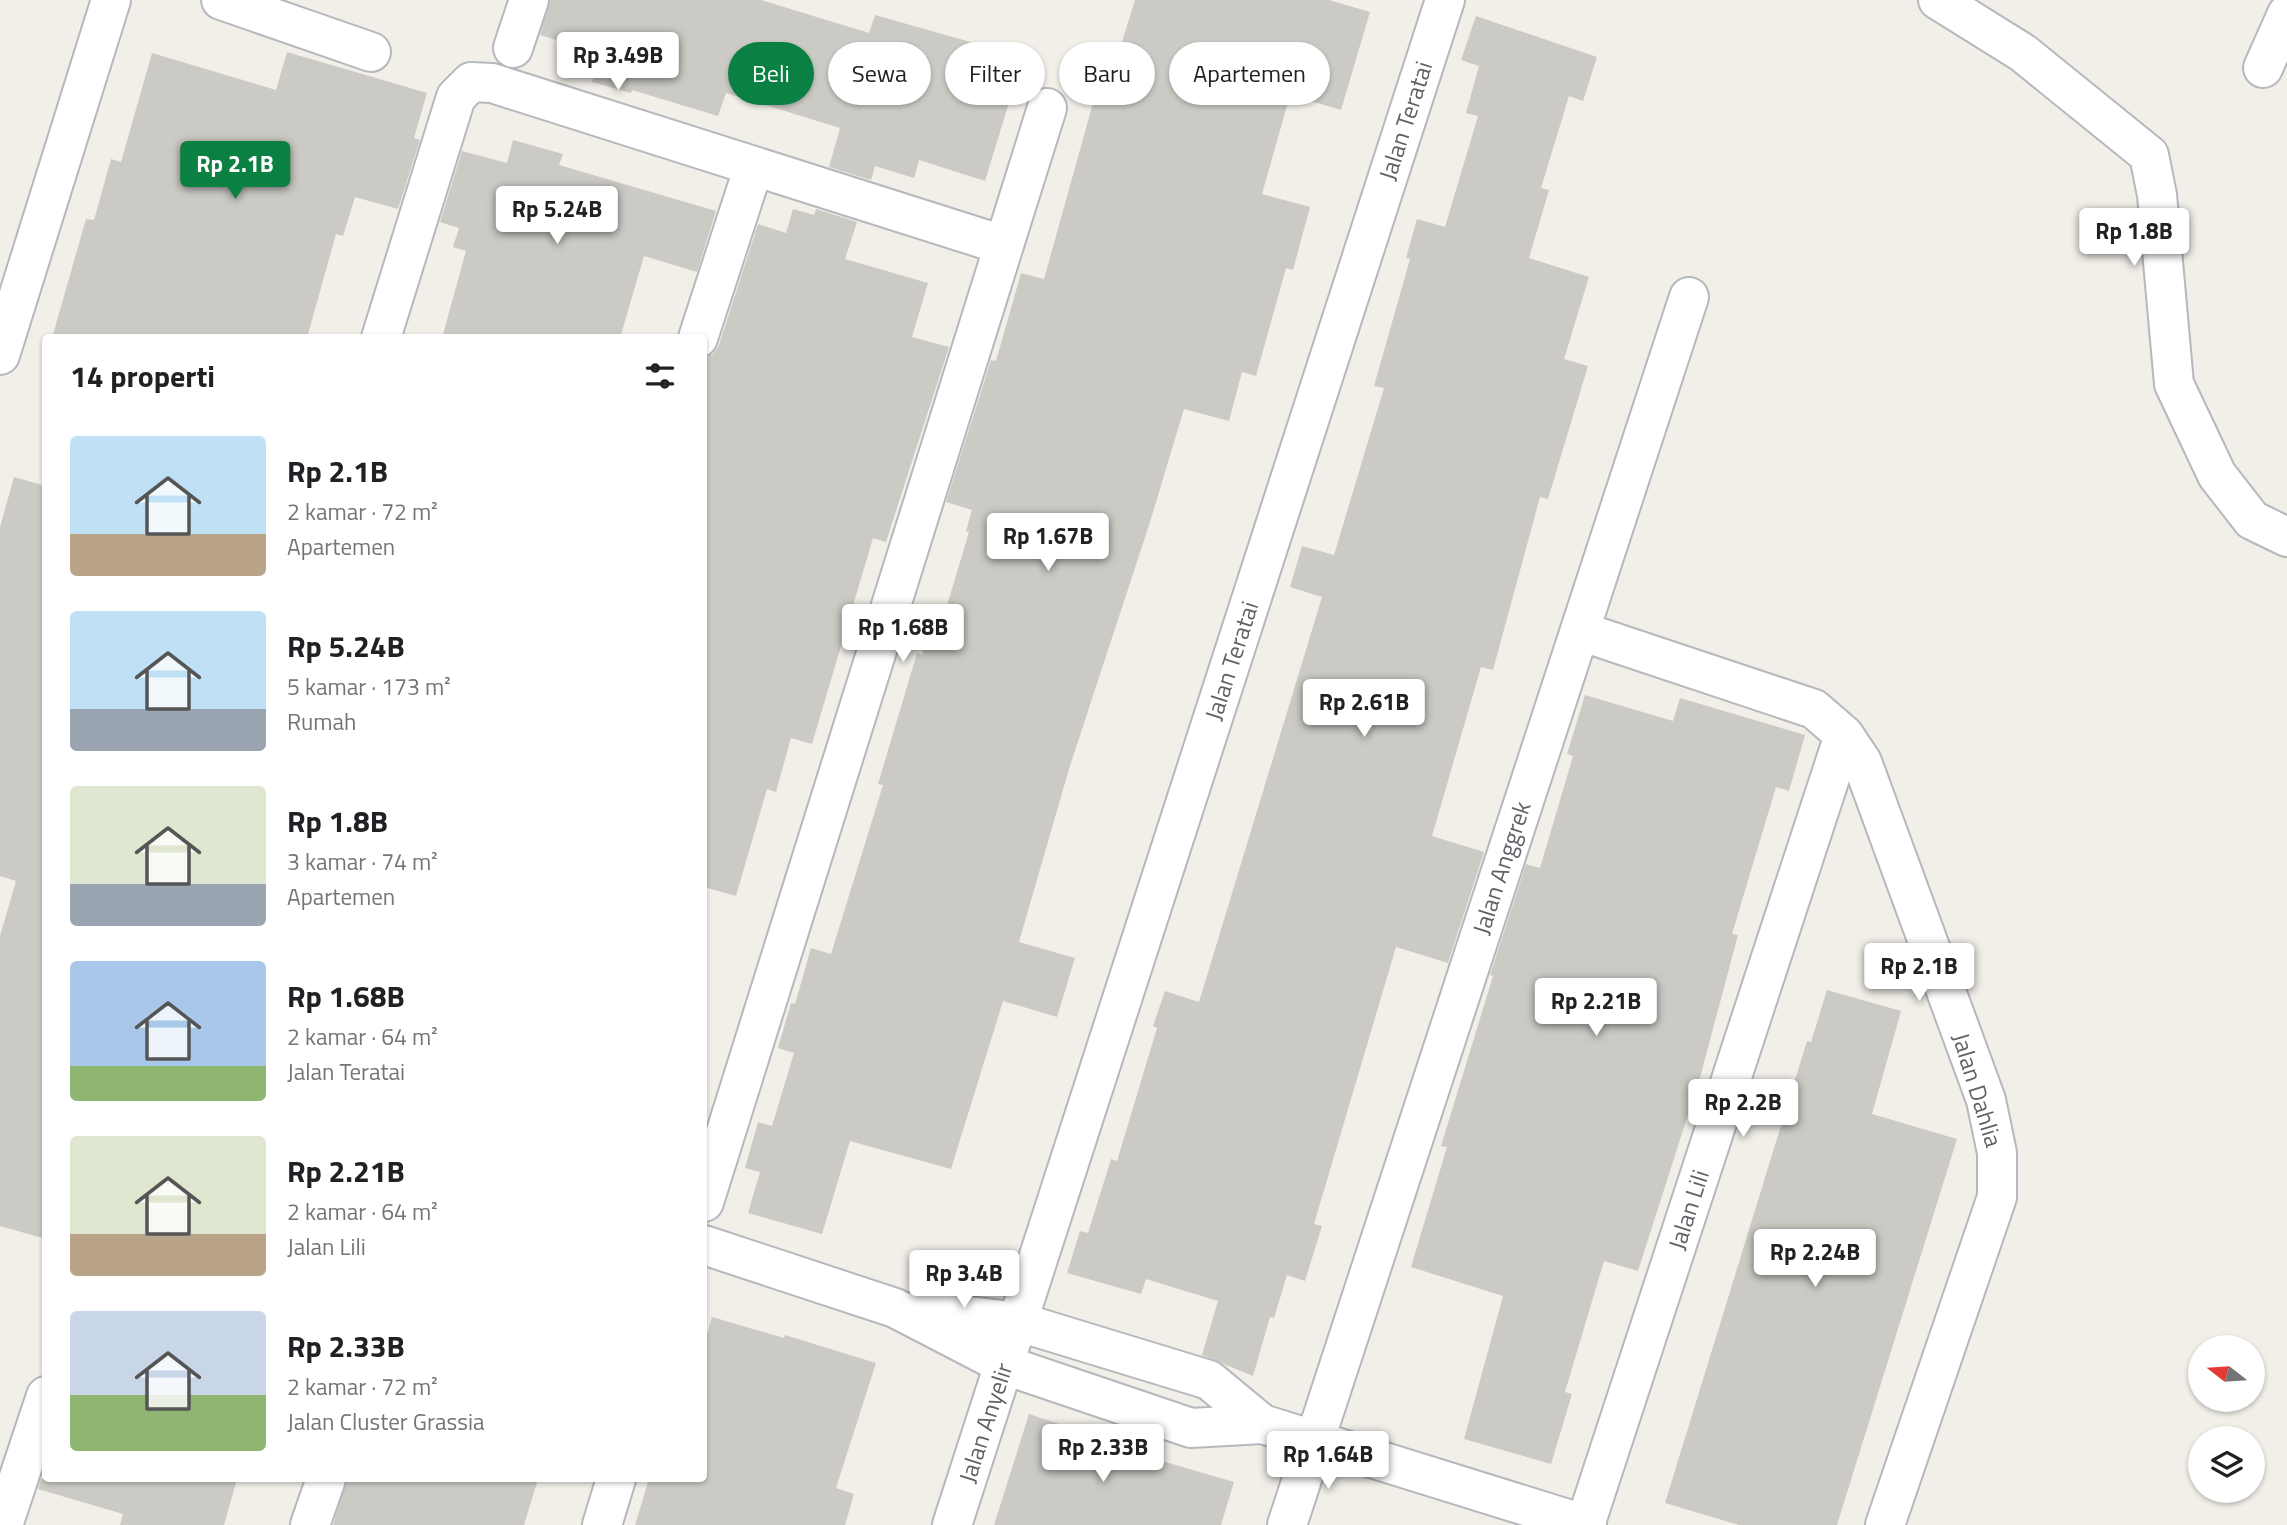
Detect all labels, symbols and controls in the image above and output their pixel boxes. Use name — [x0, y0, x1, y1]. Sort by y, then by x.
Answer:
pin: Rp 3.49B — [546, 32, 690, 92]
text: Rp 3.49B — [573, 37, 663, 72]
chip: Beli — [728, 42, 814, 105]
chip: Sewa — [828, 42, 931, 105]
chip: Filter — [945, 42, 1045, 105]
chip: Baru — [1059, 42, 1155, 105]
chip: Apartemen — [1169, 42, 1330, 105]
street label: Jalan Teratai — [1369, 56, 1441, 185]
pin: Rp 2.1B — [170, 142, 300, 201]
text: Rp 2.1B — [196, 146, 274, 181]
pin: Rp 5.24B — [485, 187, 629, 246]
text: Rp 5.24B — [512, 191, 602, 226]
pin: Rp 1.8B — [2069, 208, 2199, 268]
text: Rp 1.8B — [2095, 213, 2173, 248]
text: 14 properti — [70, 353, 215, 399]
icon: filters — [641, 357, 679, 395]
text: Rp 2.1B — [287, 448, 388, 494]
icon: home — [126, 464, 210, 548]
text: 2 kamar · 72 m² — [287, 494, 438, 529]
pin: Rp 1.67B — [976, 514, 1120, 573]
text: Rp 1.67B — [1003, 518, 1093, 553]
text: Apartemen — [287, 529, 395, 564]
street label: Jalan Teratai — [1195, 596, 1267, 725]
pin: Rp 1.68B — [831, 604, 975, 664]
text: Rp 1.68B — [858, 609, 948, 644]
text: Rp 5.24B — [287, 623, 405, 669]
icon: home — [126, 639, 210, 723]
text: 5 kamar · 173 m² — [287, 669, 451, 704]
pin: Rp 2.61B — [1292, 680, 1436, 739]
text: Rp 2.61B — [1319, 684, 1409, 719]
text: Rumah — [287, 704, 356, 739]
street label: Jalan Anggrek — [1463, 796, 1540, 939]
text: Rp 1.8B — [287, 798, 388, 844]
icon: home — [126, 814, 210, 898]
text: 3 kamar · 74 m² — [287, 844, 438, 879]
text: Apartemen — [287, 879, 395, 914]
pin: Rp 2.1B — [1854, 944, 1984, 1003]
text: Rp 2.1B — [1880, 948, 1958, 983]
text: Rp 1.68B — [287, 973, 405, 1019]
pin: Rp 2.21B — [1524, 978, 1668, 1038]
text: Rp 2.21B — [1551, 983, 1641, 1018]
icon: home — [126, 989, 210, 1073]
text: 2 kamar · 64 m² — [287, 1019, 438, 1054]
street label: Jalan Dahlia — [1944, 1028, 2012, 1151]
text: Jalan Teratai — [287, 1054, 405, 1089]
pin: Rp 2.2B — [1678, 1080, 1808, 1139]
text: Rp 2.2B — [1704, 1084, 1782, 1119]
text: Rp 2.21B — [287, 1148, 405, 1194]
icon: home — [126, 1164, 210, 1248]
street label: Jalan Lili — [1658, 1165, 1718, 1254]
text: 2 kamar · 64 m² — [287, 1194, 438, 1229]
text: Jalan Lili — [287, 1229, 366, 1264]
pin: Rp 2.24B — [1743, 1230, 1887, 1289]
text: Rp 2.24B — [1770, 1234, 1860, 1269]
pin: Rp 3.4B — [899, 1250, 1029, 1310]
text: Rp 3.4B — [925, 1255, 1003, 1290]
text: Rp 2.33B — [287, 1323, 405, 1369]
north arrow — [2188, 1335, 2264, 1412]
map controls — [2188, 1335, 2265, 1503]
icon: home — [126, 1339, 210, 1423]
street label: Jalan Anyelir — [949, 1358, 1021, 1487]
text: 2 kamar · 72 m² — [287, 1369, 438, 1404]
text: Jalan Cluster Grassia — [287, 1404, 484, 1439]
pin: Rp 2.33B — [1031, 1424, 1175, 1484]
button: layers — [2188, 1426, 2265, 1503]
text: Rp 2.33B — [1058, 1429, 1148, 1464]
pin: Rp 1.64B — [1256, 1432, 1400, 1491]
text: Rp 1.64B — [1283, 1436, 1373, 1471]

